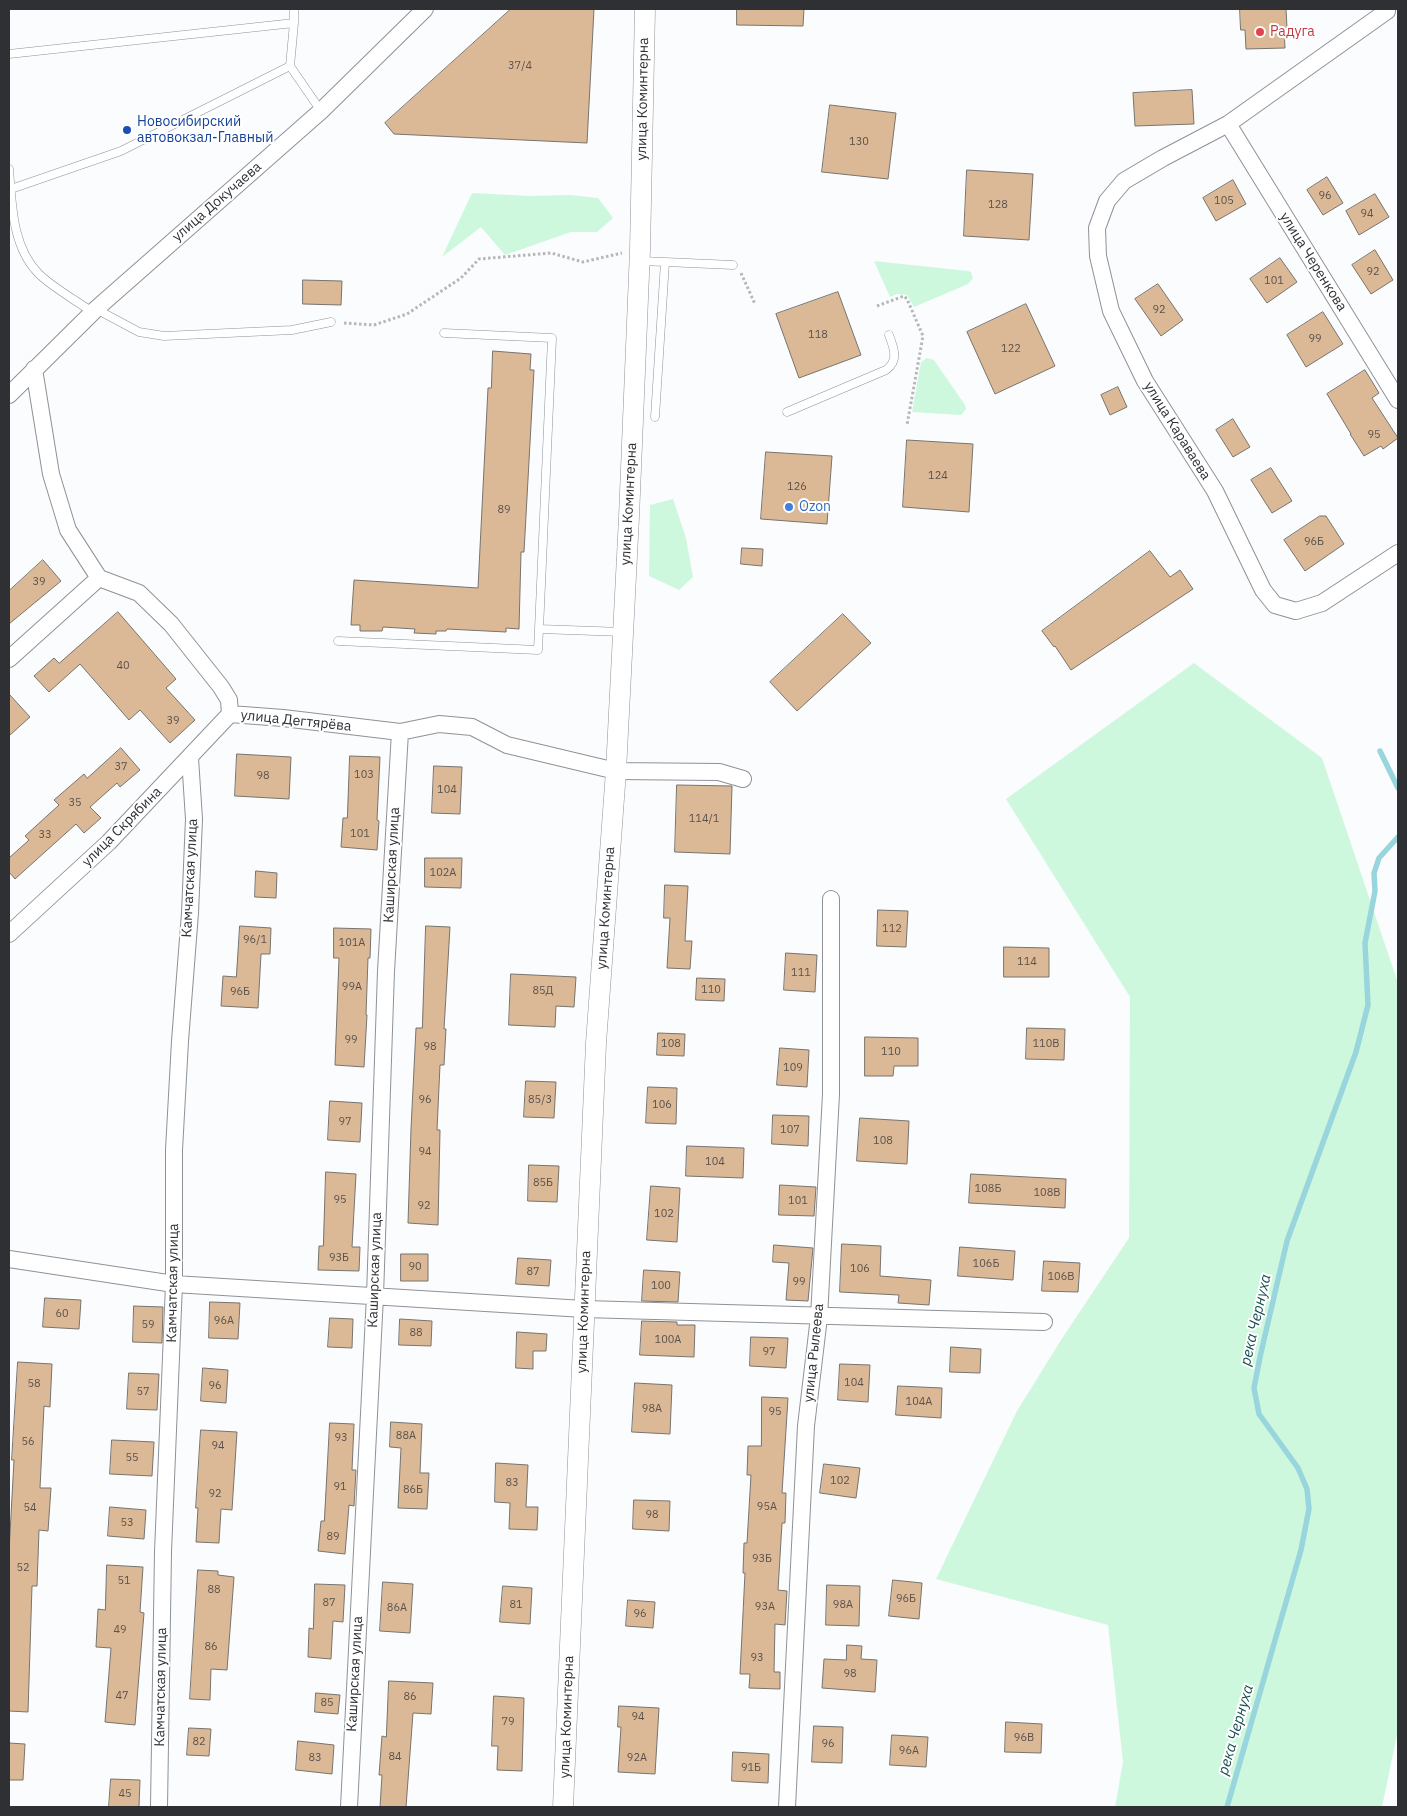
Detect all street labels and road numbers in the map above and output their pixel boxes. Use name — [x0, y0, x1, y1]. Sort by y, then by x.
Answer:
street label: улица Коминтерна — [634, 37, 652, 161]
street label: улица Докучаева — [169, 159, 265, 245]
street label: улица Черенкова — [1276, 209, 1350, 315]
street label: улица Караваева — [1140, 379, 1214, 483]
street label: улица Коминтерна — [617, 442, 641, 566]
street label: улица Дегтярёва — [240, 707, 352, 735]
street label: улица Скрябина — [79, 784, 165, 870]
street label: Каширская улица — [381, 807, 403, 923]
street label: Камчатская улица — [178, 818, 202, 938]
street label: улица Коминтерна — [593, 846, 619, 970]
street label: Каширская улица — [365, 1212, 385, 1328]
street label: Камчатская улица — [164, 1223, 182, 1343]
street label: улица Коминтерна — [573, 1250, 595, 1374]
street label: улица Рылеева — [800, 1303, 828, 1403]
street label: Каширская улица — [344, 1616, 366, 1732]
street label: Камчатская улица — [152, 1627, 170, 1747]
street label: улица Коминтерна — [556, 1655, 578, 1779]

